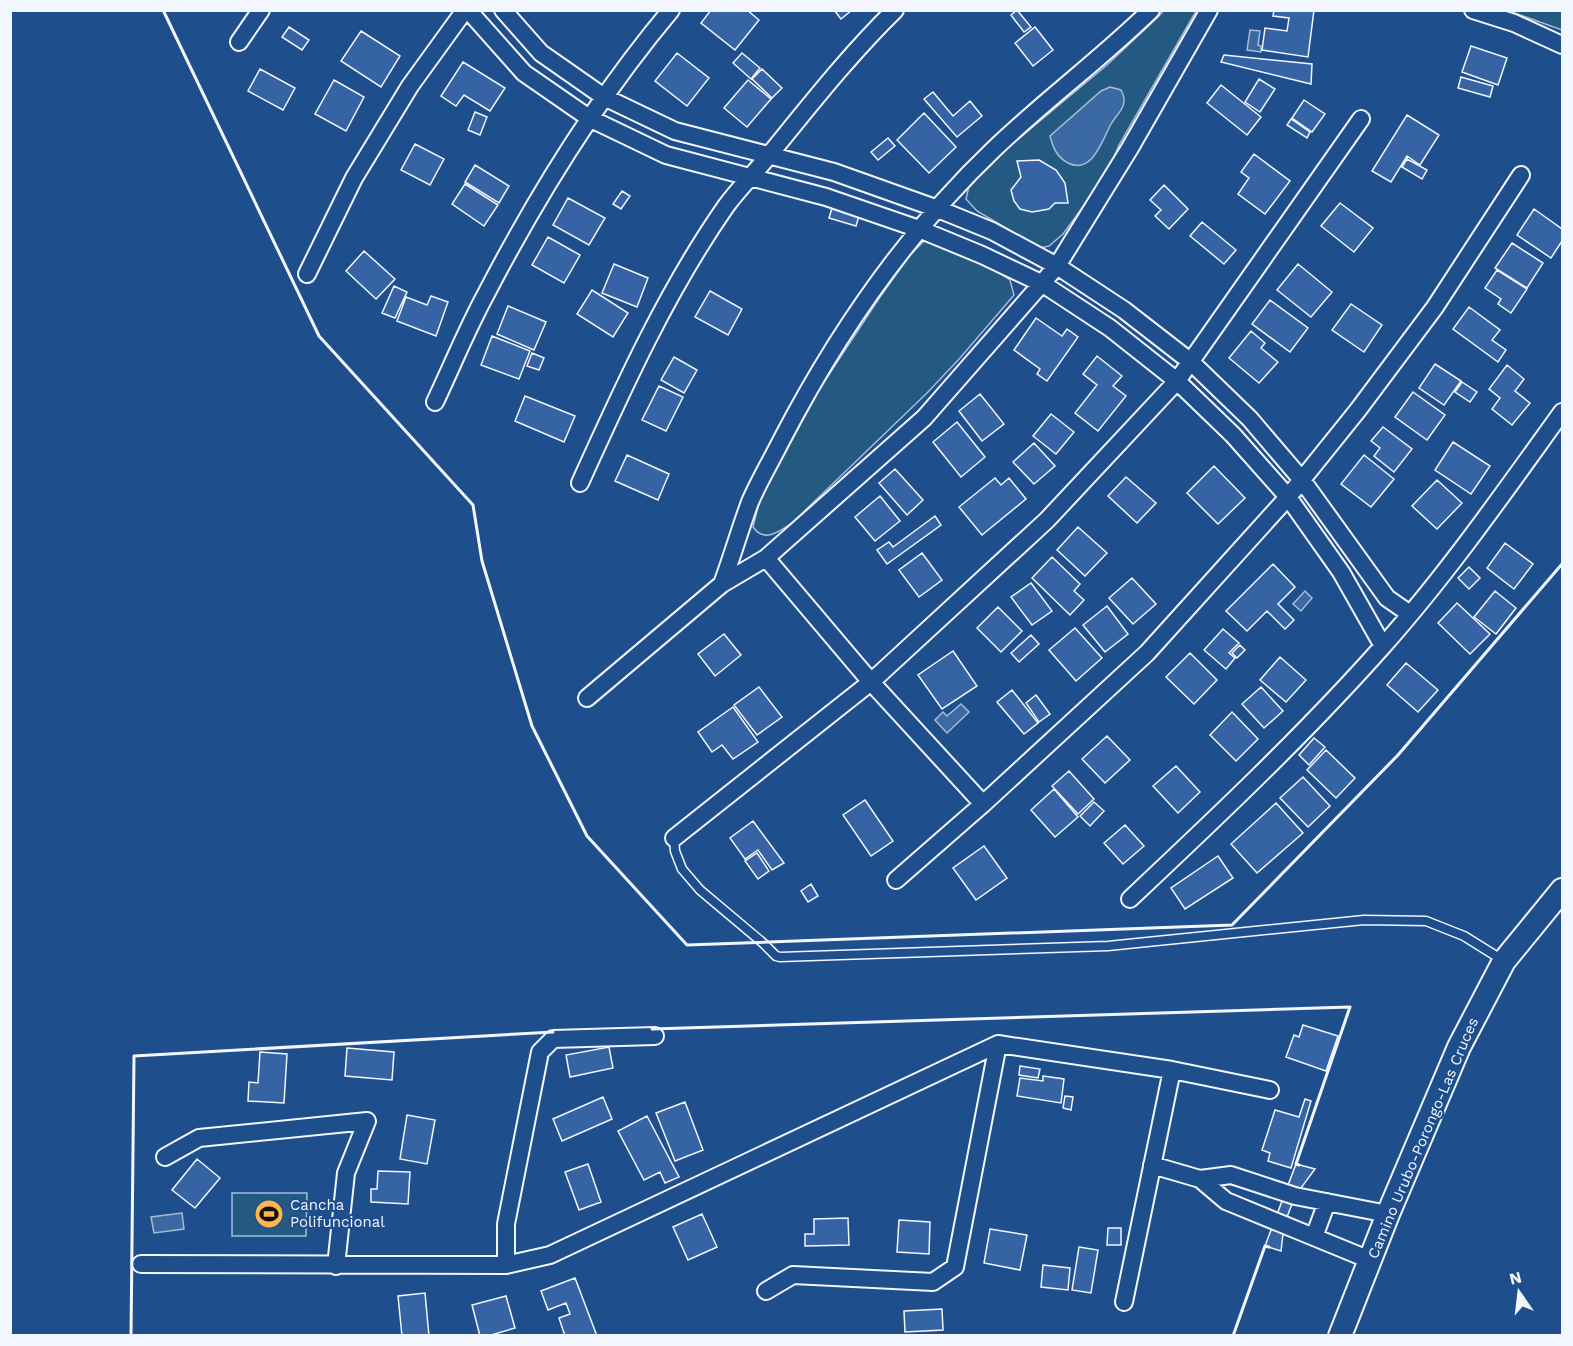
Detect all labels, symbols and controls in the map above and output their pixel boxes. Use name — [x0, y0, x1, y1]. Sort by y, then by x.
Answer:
street label: Camino Urubo-Porongo-Las Cruces — [1364, 1015, 1482, 1261]
place label: Cancha Polifuncional — [290, 1196, 385, 1231]
sports icon: Cancha Polifuncional — [253, 1198, 285, 1230]
north arrow — [1489, 1262, 1549, 1322]
text: N — [1507, 1267, 1524, 1289]

